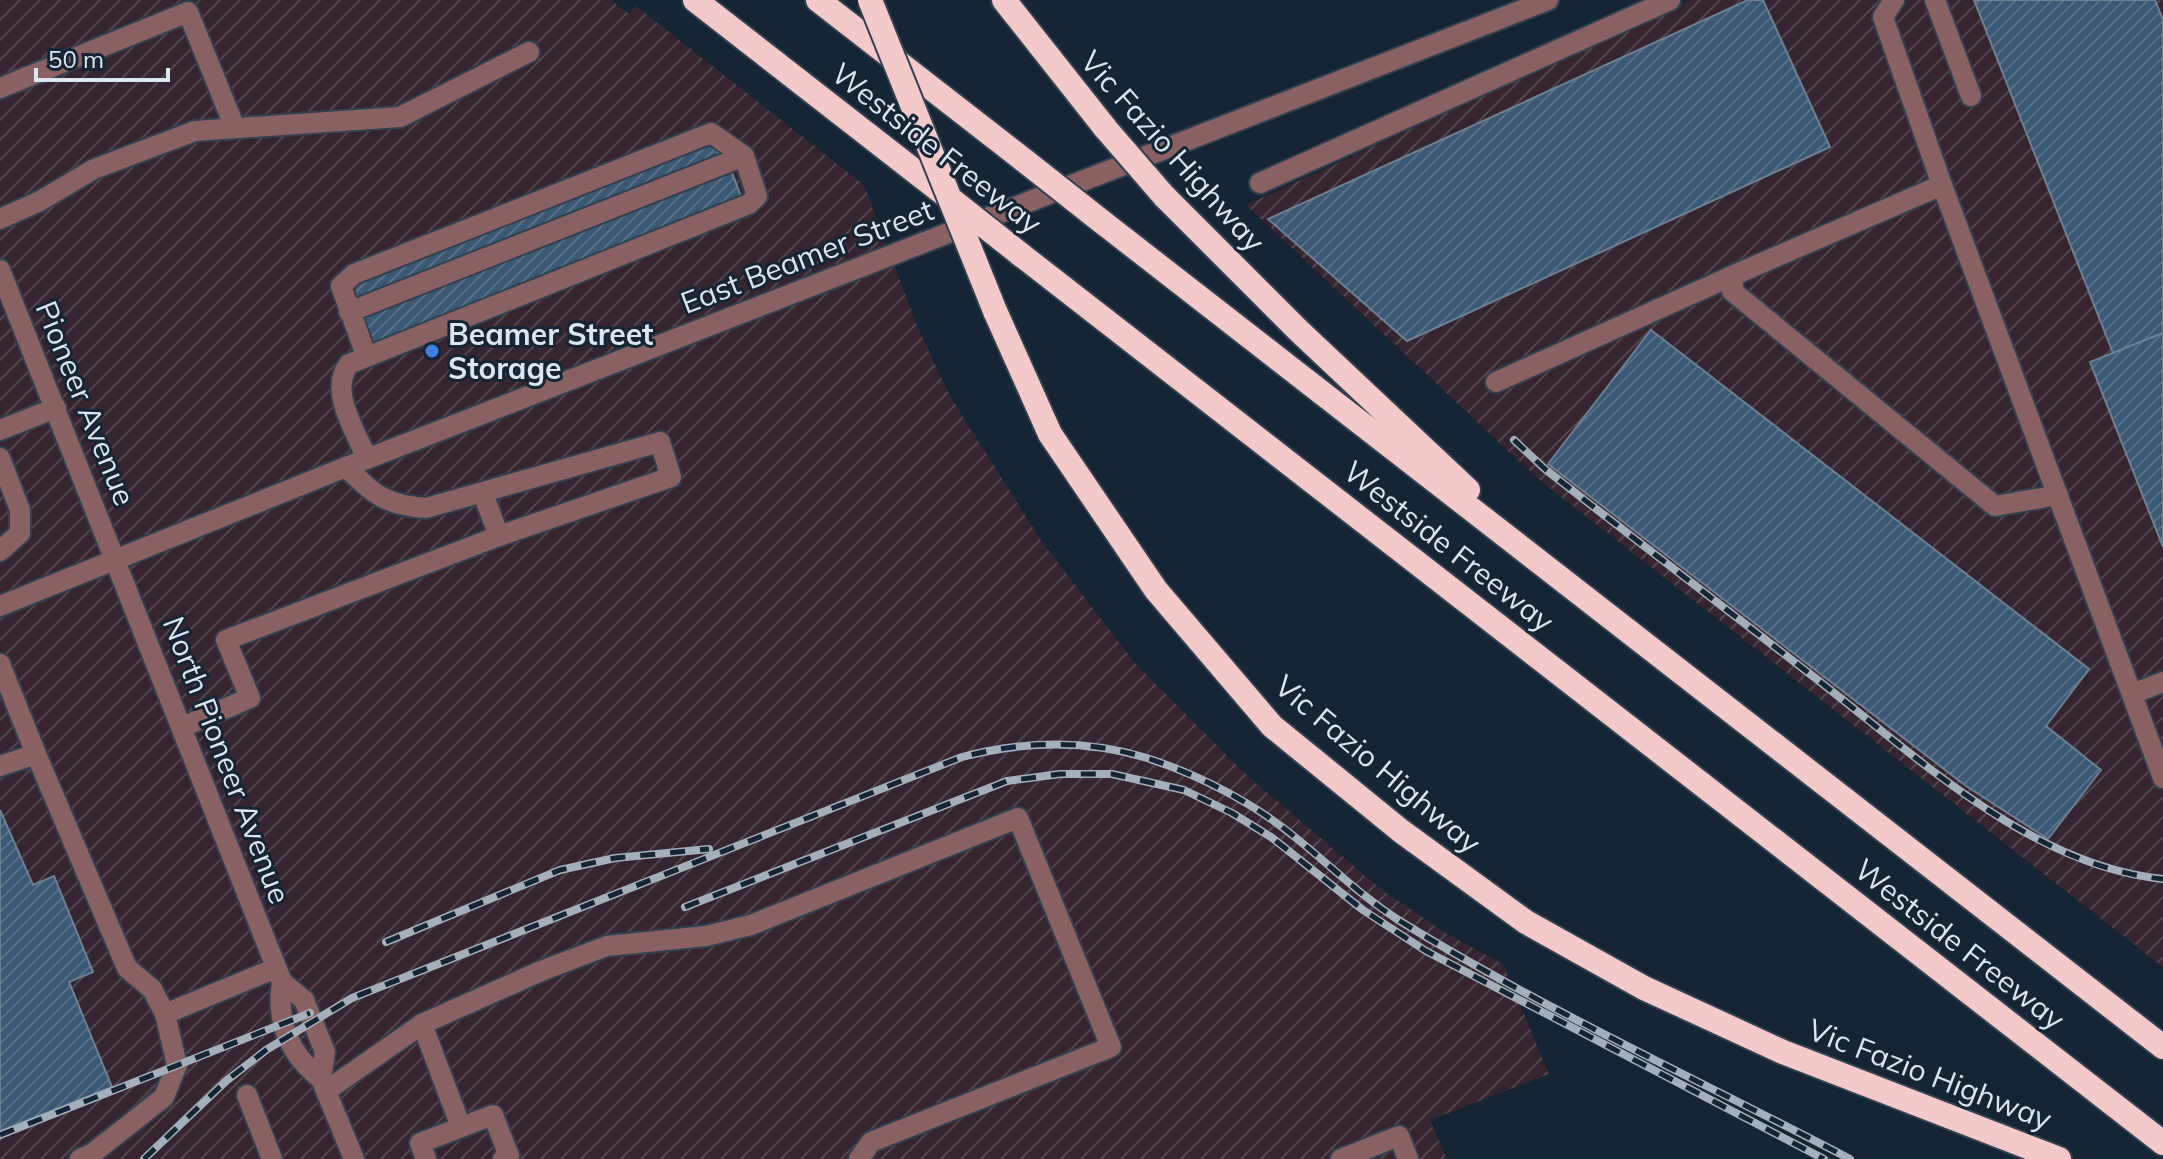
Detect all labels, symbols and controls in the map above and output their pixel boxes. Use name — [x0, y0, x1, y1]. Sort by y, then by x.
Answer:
scale bar — [36, 32, 168, 82]
street label: Vic Fazio Highway — [1073, 42, 1273, 260]
text: 50 m — [48, 44, 104, 74]
street label: Westside Freeway — [824, 54, 1050, 242]
street label: East Beamer Street — [675, 190, 939, 322]
street label: Pioneer Avenue — [28, 295, 144, 511]
place label: Beamer Street Storage — [448, 315, 653, 387]
marker: Beamer Street Storage — [423, 342, 441, 360]
street label: Westside Freeway — [1336, 452, 1562, 640]
street label: North Pioneer Avenue — [155, 611, 299, 909]
street label: Vic Fazio Highway — [1267, 667, 1489, 861]
street label: Westside Freeway — [1847, 850, 2073, 1038]
street label: Vic Fazio Highway — [1803, 1010, 2057, 1138]

